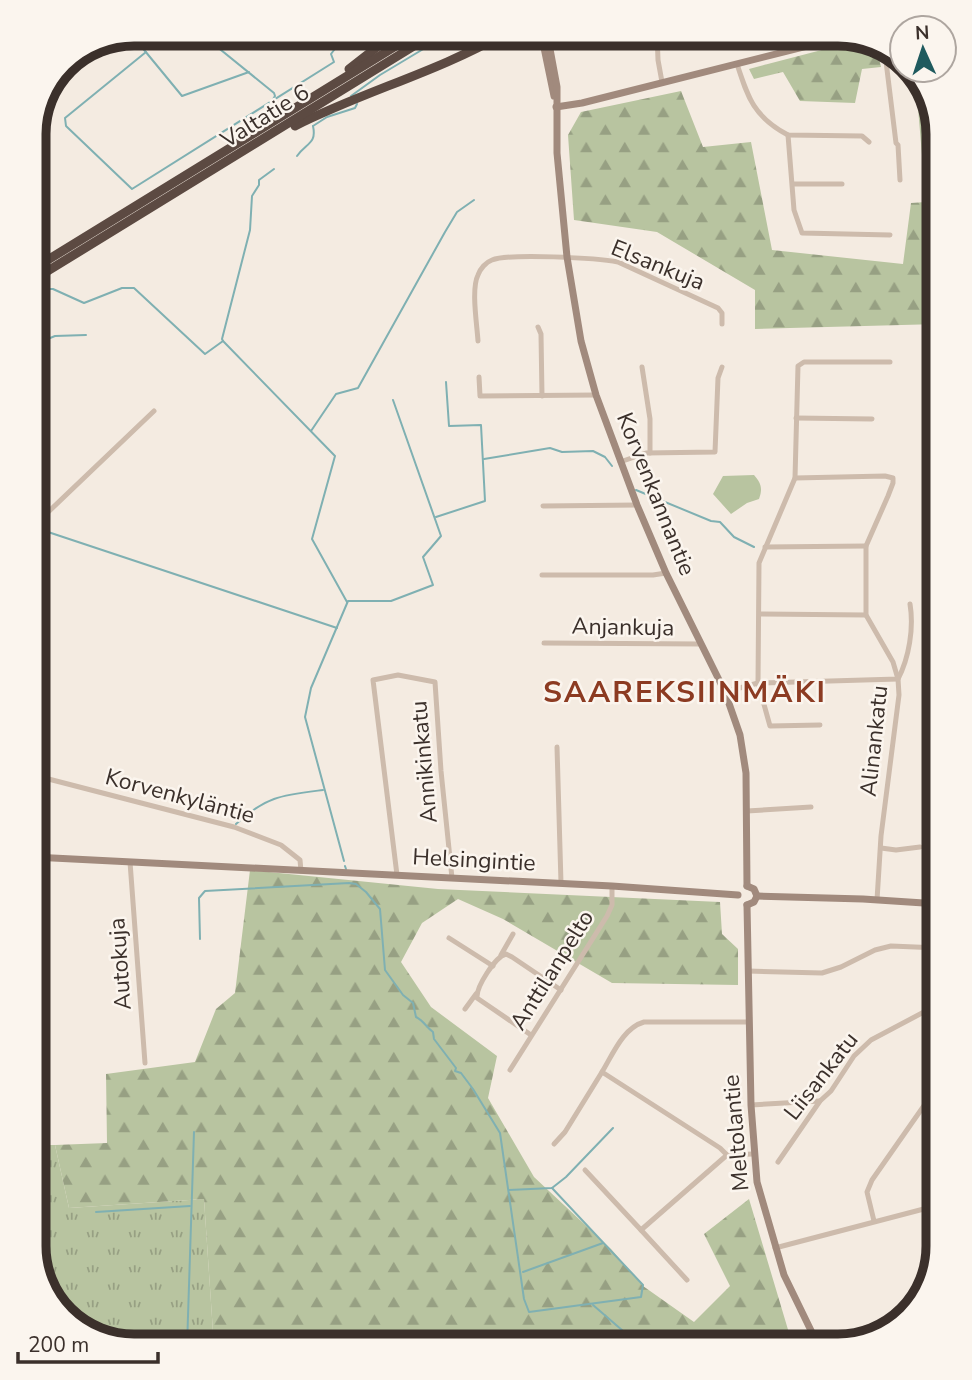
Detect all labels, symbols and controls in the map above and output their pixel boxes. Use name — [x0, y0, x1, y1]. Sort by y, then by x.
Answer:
north arrow — [888, 14, 958, 84]
text: N — [914, 20, 930, 46]
street label: Valtatie 6 — [214, 77, 315, 156]
street label: Elsankuja — [607, 232, 709, 298]
street label: Korvenkannantie — [609, 408, 703, 580]
street label: Anjankuja — [571, 611, 675, 643]
district label: SAAREKSIINMÄKI — [543, 672, 827, 713]
street label: Alinankatu — [853, 684, 895, 798]
street label: Annikinkatu — [403, 700, 445, 824]
street label: Korvenkyläntie — [102, 761, 258, 831]
street label: Helsingintie — [412, 841, 536, 879]
street label: Anttilanpelto — [503, 904, 601, 1036]
street label: Autokuja — [101, 917, 139, 1011]
street label: Liisankatu — [777, 1025, 865, 1127]
street label: Meltolantie — [715, 1073, 757, 1193]
scale bar — [18, 1320, 158, 1364]
text: 200 m — [28, 1331, 89, 1359]

